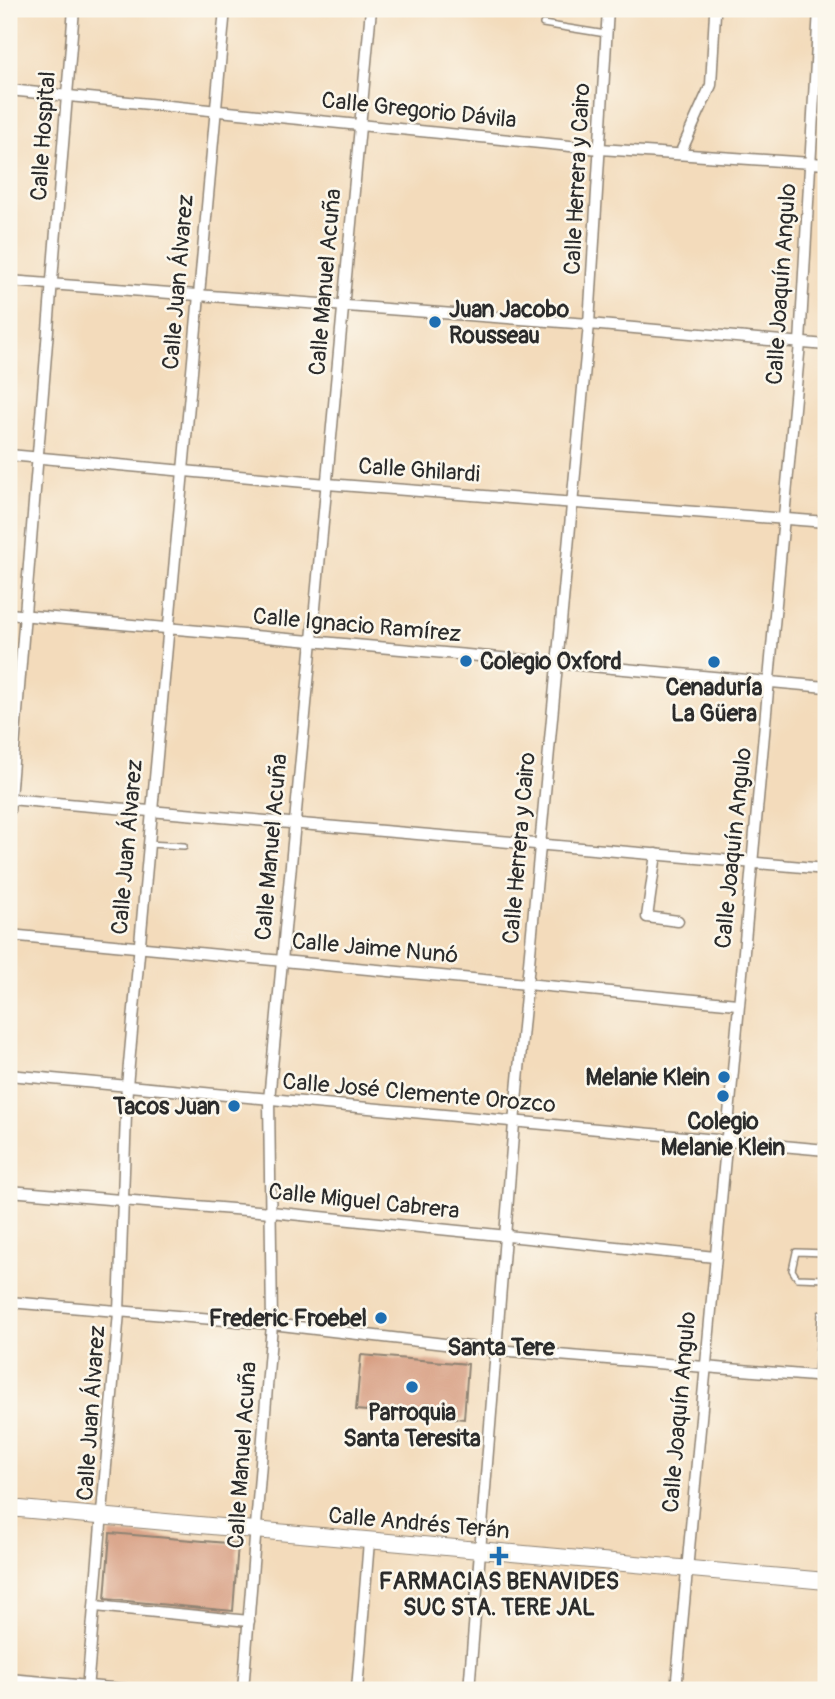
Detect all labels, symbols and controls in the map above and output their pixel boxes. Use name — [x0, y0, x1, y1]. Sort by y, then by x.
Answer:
street label: Calle Hospital — [24, 70, 62, 202]
street label: Calle Herrera y Cairo — [557, 82, 597, 276]
street label: Calle Gregorio Dávila — [320, 85, 518, 135]
street label: Calle Joaquín Angulo — [759, 182, 803, 386]
street label: Calle Manuel Acuña — [302, 187, 348, 377]
street label: Calle Juan Álvarez — [156, 193, 200, 371]
place label: Juan Jacobo Rousseau — [449, 295, 570, 350]
marker: Juan Jacobo Rousseau — [427, 314, 443, 330]
street label: Calle Ghilardi — [357, 451, 481, 489]
street label: Calle Ignacio Ramírez — [252, 601, 462, 649]
place label: Colegio Oxford — [480, 647, 622, 676]
marker: Colegio Oxford — [458, 653, 474, 669]
marker: Cenaduría La Güera — [706, 654, 722, 670]
place label: Cenaduría La Güera — [666, 673, 763, 728]
street label: Calle Joaquín Angulo — [708, 746, 758, 950]
street label: Calle Herrera y Cairo — [496, 751, 542, 945]
street label: Calle Manuel Acuña — [248, 752, 294, 942]
street label: Calle Juan Álvarez — [105, 758, 149, 936]
street label: Calle Jaime Nunó — [291, 926, 459, 970]
place label: Melanie Klein — [586, 1063, 710, 1092]
street label: Calle José Clemente Orozco — [281, 1067, 557, 1119]
marker: Melanie Klein — [716, 1069, 732, 1085]
marker: Colegio Melanie Klein — [715, 1088, 731, 1104]
place label: Tacos Juan — [112, 1092, 220, 1121]
marker: Tacos Juan — [226, 1098, 242, 1114]
place label: Colegio Melanie Klein — [661, 1107, 785, 1162]
street label: Calle Miguel Cabrera — [267, 1177, 461, 1225]
place label: Frederic Froebel — [209, 1304, 367, 1333]
marker: Frederic Froebel — [373, 1310, 389, 1326]
street label: Calle Joaquín Angulo — [656, 1310, 702, 1514]
street label: Calle Juan Álvarez — [70, 1324, 112, 1502]
district label: Santa Tere — [447, 1333, 556, 1362]
street label: Calle Manuel Acuña — [221, 1361, 263, 1549]
marker: Parroquia Santa Teresita — [404, 1379, 420, 1395]
place label: Parroquia Santa Teresita — [343, 1398, 481, 1453]
street label: Calle Andrés Terán — [327, 1501, 511, 1545]
marker: FARMACIAS BENAVIDES SUC STA. TERE JAL — [491, 1548, 507, 1564]
place label: FARMACIAS BENAVIDES SUC STA. TERE JAL — [379, 1567, 619, 1622]

